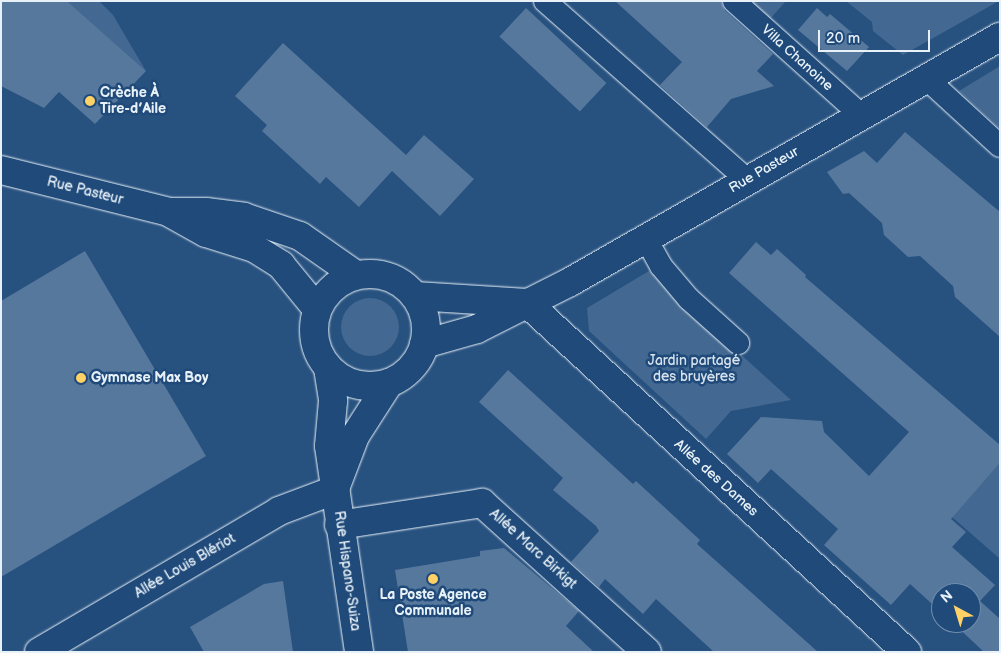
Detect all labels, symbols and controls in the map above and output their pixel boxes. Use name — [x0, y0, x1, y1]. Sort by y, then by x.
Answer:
scale bar — [821, 20, 934, 52]
street label: Villa Chanoine — [758, 21, 836, 95]
text: 20 m — [826, 29, 860, 48]
place label: Crèche À Tire-d’Aile — [100, 85, 166, 118]
marker: Crèche À Tire-d’Aile — [84, 95, 96, 107]
street label: Rue Pasteur — [726, 143, 802, 197]
street label: Rue Pasteur — [45, 173, 125, 209]
park label: Jardin partagé des bruyères — [648, 353, 740, 386]
place label: Gymnase Max Boy — [91, 370, 208, 386]
marker: Gymnase Max Boy — [75, 372, 87, 384]
street label: Allée des Dames — [671, 436, 761, 520]
street label: Allée Marc Birkigt — [486, 505, 580, 593]
street label: Rue Hispano-Suiza — [330, 510, 364, 632]
street label: Allée Louis Blériot — [131, 530, 239, 602]
marker: La Poste Agence Communale — [427, 573, 439, 585]
north arrow — [931, 583, 981, 633]
place label: La Poste Agence Communale — [379, 587, 487, 620]
text: N — [937, 587, 956, 607]

